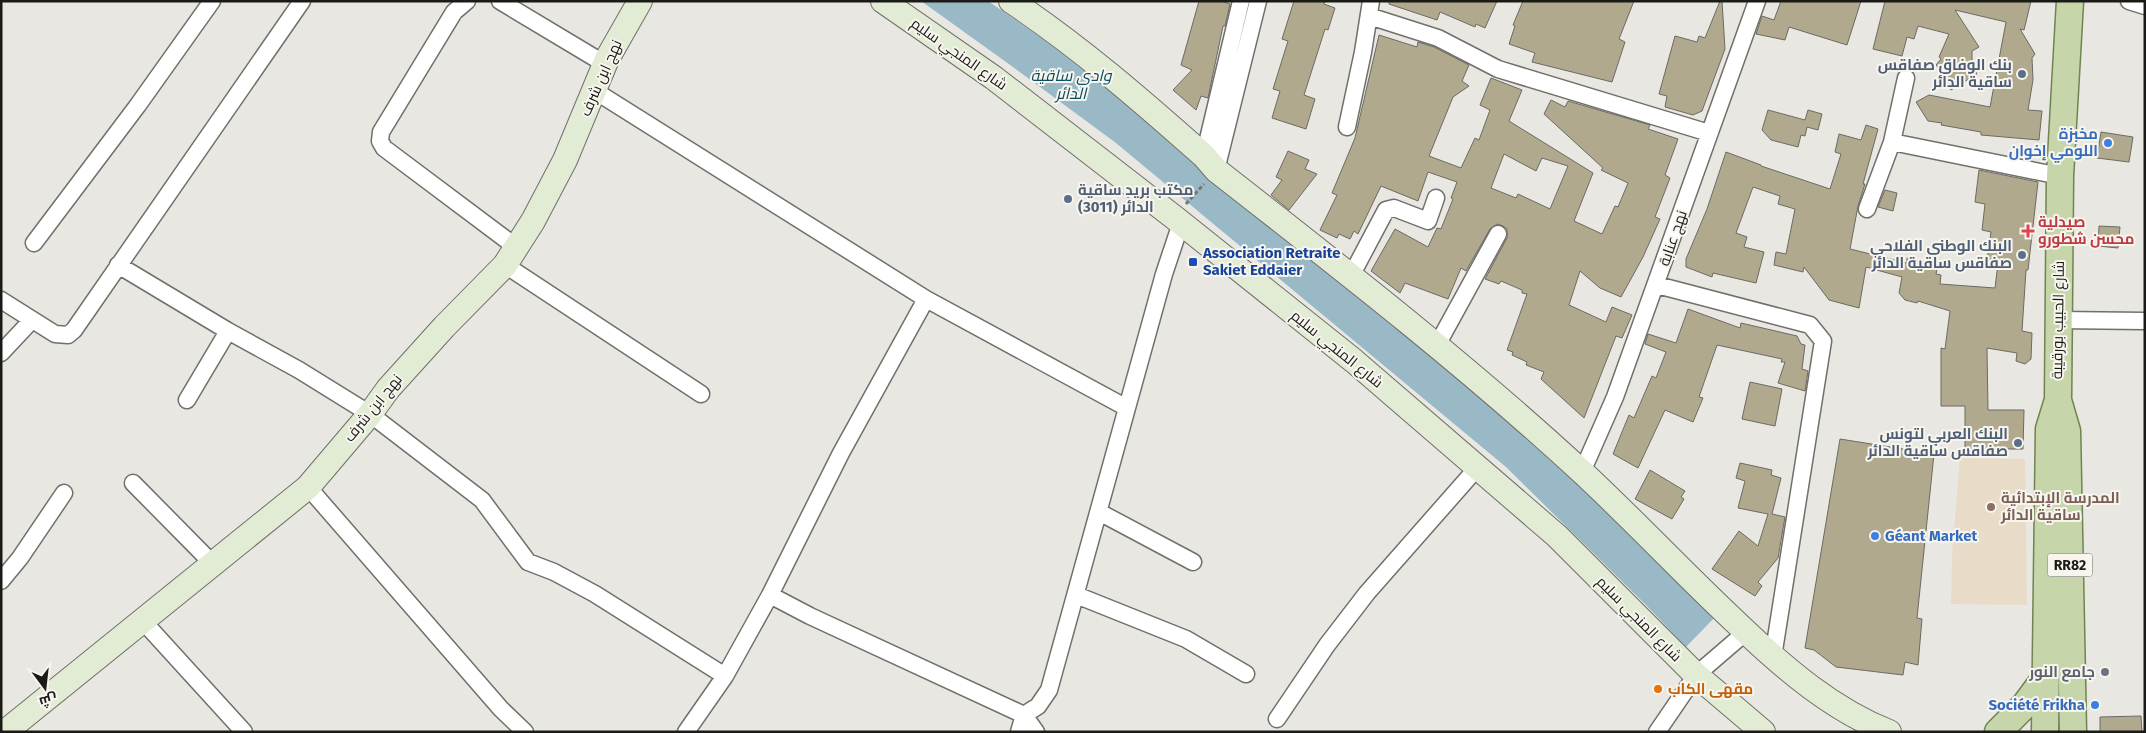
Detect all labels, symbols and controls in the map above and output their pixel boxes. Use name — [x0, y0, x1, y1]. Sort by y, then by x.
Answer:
street label: شارع المنجي سليم — [906, 14, 1011, 96]
street label: نهج ابن شرف — [576, 37, 628, 120]
place label: بنك الوفاق صفاقس ساقية الدائر — [1878, 56, 2012, 91]
water label: وادي ساقية الدائر — [1031, 66, 1113, 103]
marker: بنك الوفاق صفاقس ساقية الدائر — [2016, 68, 2028, 80]
place label: مخبزة اللومي إخوان — [2009, 125, 2098, 163]
marker: مخبزة اللومي إخوان — [2102, 137, 2114, 149]
place label: مكتب بريد ساقية الدائر (3011) — [1078, 181, 1193, 216]
marker: مكتب بريد ساقية الدائر (3011) — [1062, 193, 1074, 205]
street label: نهج عنابة — [1655, 208, 1693, 269]
place label: صيدلية محسن شطورو — [2038, 213, 2134, 248]
marker: صيدلية محسن شطورو — [2022, 225, 2034, 237]
place label: البنك الوطني الفلاحي صفاقس ساقية الدائر — [1870, 237, 2012, 272]
place label: Association Retraite Sakiet Eddaier — [1202, 244, 1340, 279]
marker: البنك الوطني الفلاحي صفاقس ساقية الدائر — [2016, 249, 2028, 261]
marker: Association Retraite Sakiet Eddaier — [1187, 256, 1199, 268]
street label: شارع الحبيب بورقيبة — [2048, 261, 2070, 379]
street label: شارع المنجي سليم — [1285, 306, 1387, 394]
street label: نهج ابن شرف — [340, 370, 407, 447]
place label: البنك العربي لتونس صفاقس ساقية الدائر — [1867, 425, 2008, 460]
marker: البنك العربي لتونس صفاقس ساقية الدائر — [2012, 437, 2024, 449]
place label: المدرسة الإبتدائية ساقية الدائر — [2000, 489, 2120, 524]
marker: المدرسة الإبتدائية ساقية الدائر — [1985, 501, 1997, 513]
place label: Géant Market — [1885, 527, 1977, 545]
marker: Géant Market — [1869, 530, 1881, 542]
road number: RR82 — [2048, 554, 2092, 576]
street label: شارع المنجي سليم — [1590, 573, 1685, 668]
north arrow — [20, 663, 70, 713]
place label: جامع النور — [2028, 663, 2095, 682]
marker: جامع النور — [2099, 666, 2111, 678]
place label: مقهى الكاب — [1668, 680, 1753, 698]
marker: مقهى الكاب — [1652, 683, 1664, 695]
text: ش — [37, 690, 59, 711]
place label: Société Frikha — [1988, 696, 2085, 714]
marker: Société Frikha — [2089, 699, 2101, 711]

